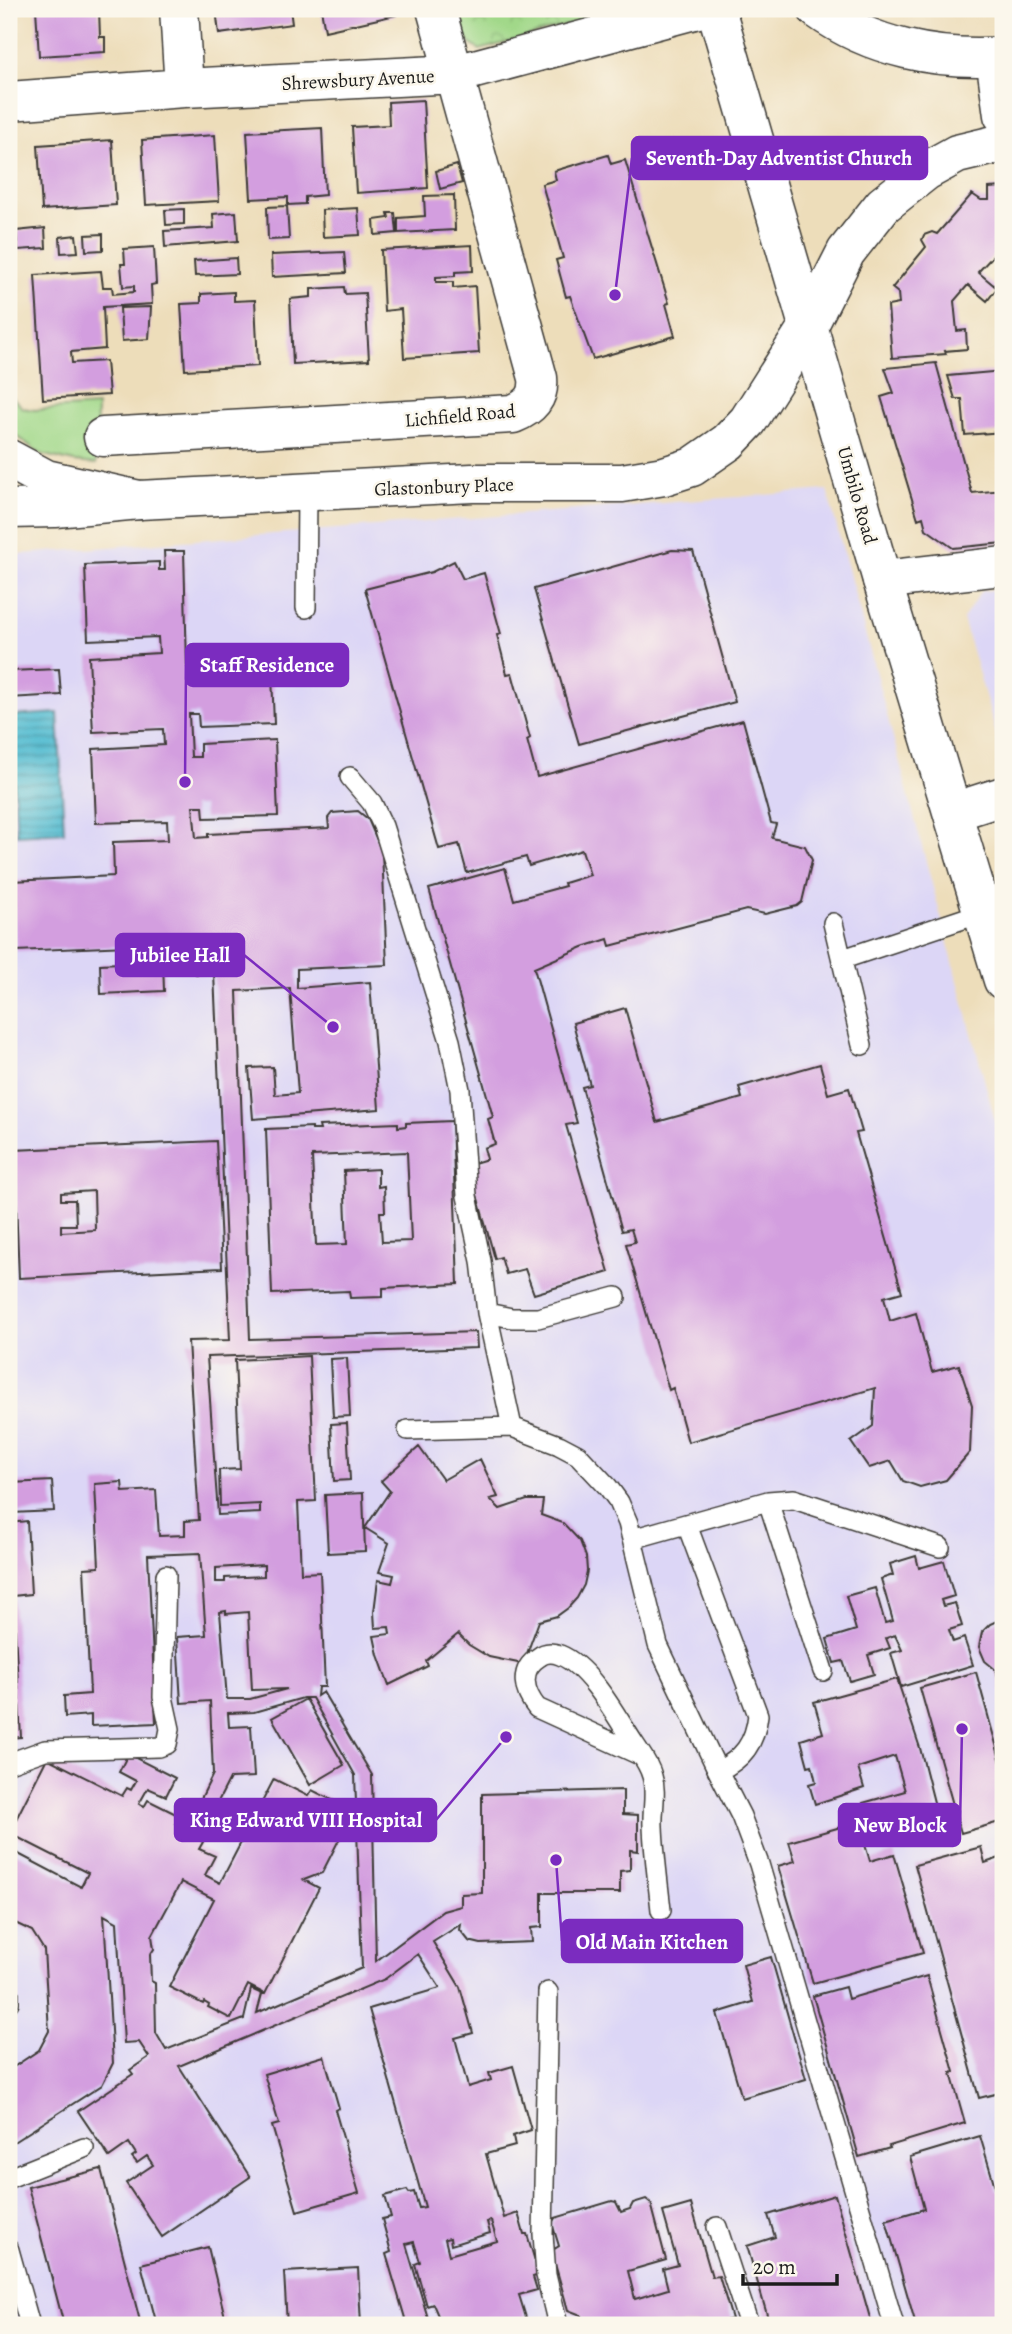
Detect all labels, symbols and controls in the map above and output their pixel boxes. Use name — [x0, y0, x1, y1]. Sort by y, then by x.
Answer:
street label: Shrewsbury Avenue — [281, 63, 435, 97]
callout: Seventh-Day Adventist Church — [632, 137, 927, 179]
text: Seventh-Day Adventist Church — [646, 144, 912, 172]
street label: Lichfield Road — [404, 398, 517, 434]
street label: Umbilo Road — [831, 443, 884, 548]
street label: Glastonbury Place — [374, 472, 514, 502]
callout: Staff Residence — [186, 644, 348, 686]
text: Staff Residence — [200, 651, 335, 679]
callout: Jubilee Hall — [116, 934, 244, 976]
text: Jubilee Hall — [130, 941, 230, 969]
callout: King Edward VIII Hospital — [175, 1799, 436, 1841]
callout: New Block — [839, 1804, 960, 1846]
text: King Edward VIII Hospital — [190, 1806, 423, 1834]
text: New Block — [853, 1811, 947, 1839]
callout: Old Main Kitchen — [562, 1920, 742, 1962]
text: Old Main Kitchen — [576, 1928, 728, 1956]
scale bar — [743, 2243, 837, 2287]
text: 20 m — [753, 2253, 796, 2281]

